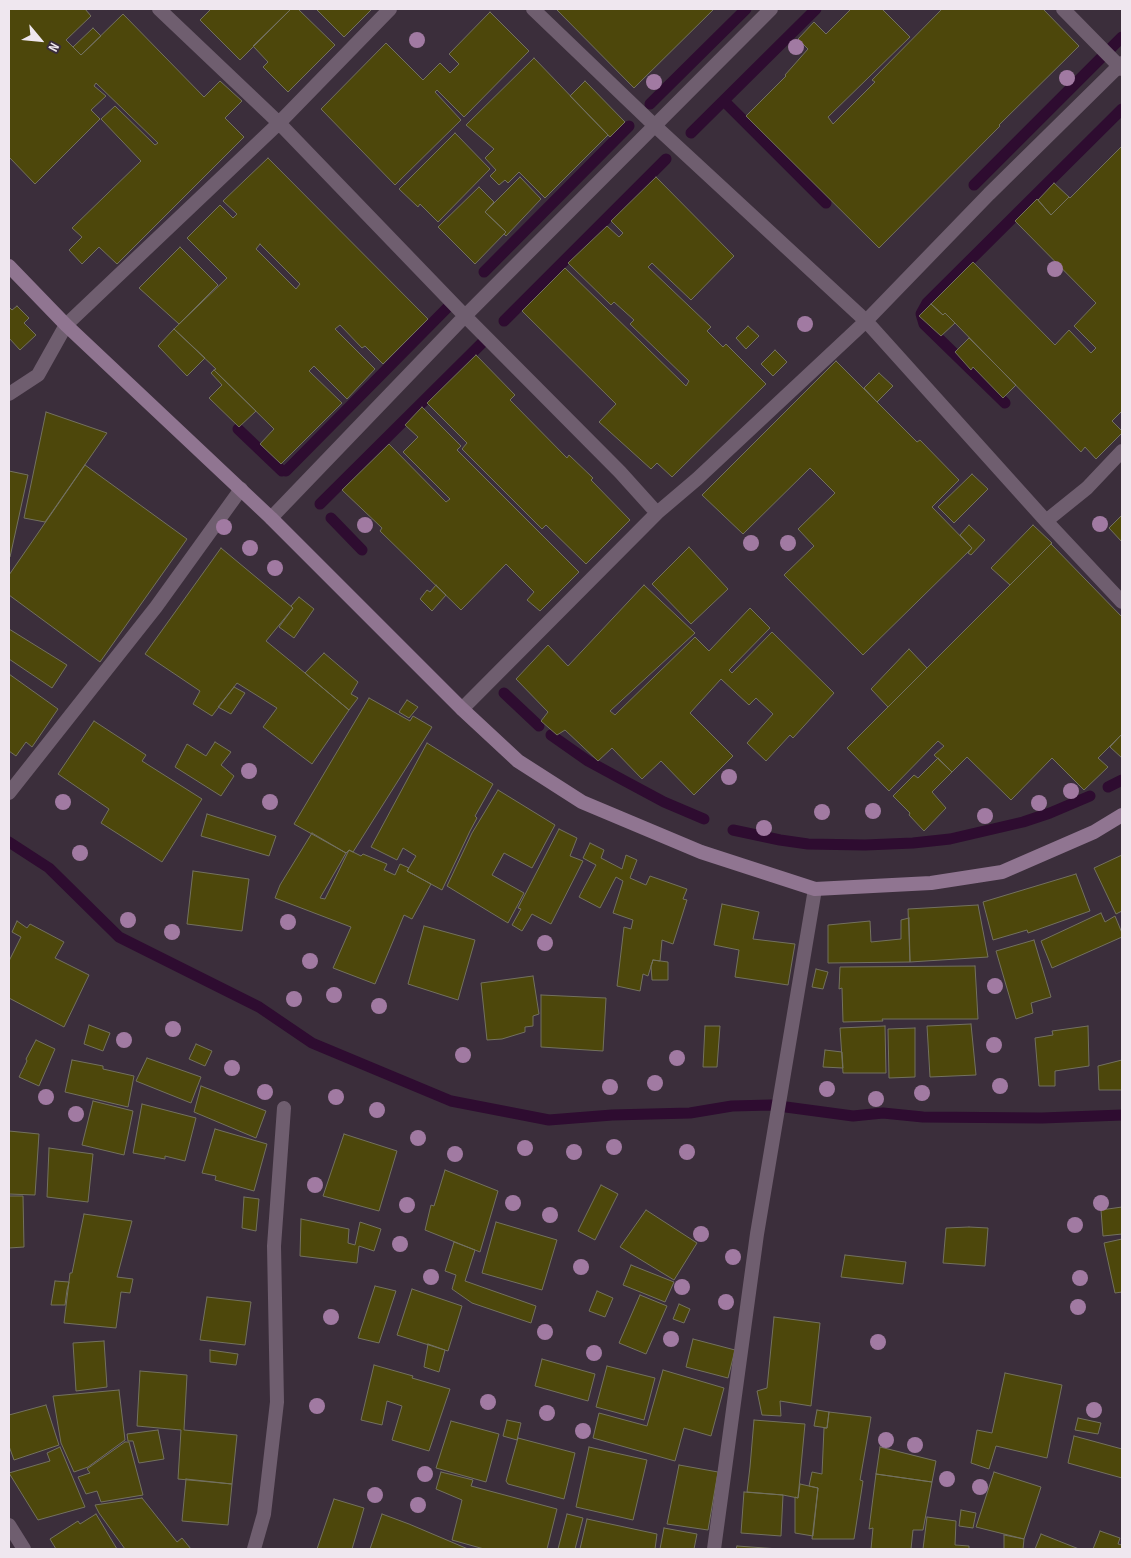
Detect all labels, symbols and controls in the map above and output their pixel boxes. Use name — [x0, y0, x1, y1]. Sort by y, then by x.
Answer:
north arrow — [15, 15, 65, 65]
text: N — [44, 40, 63, 55]

